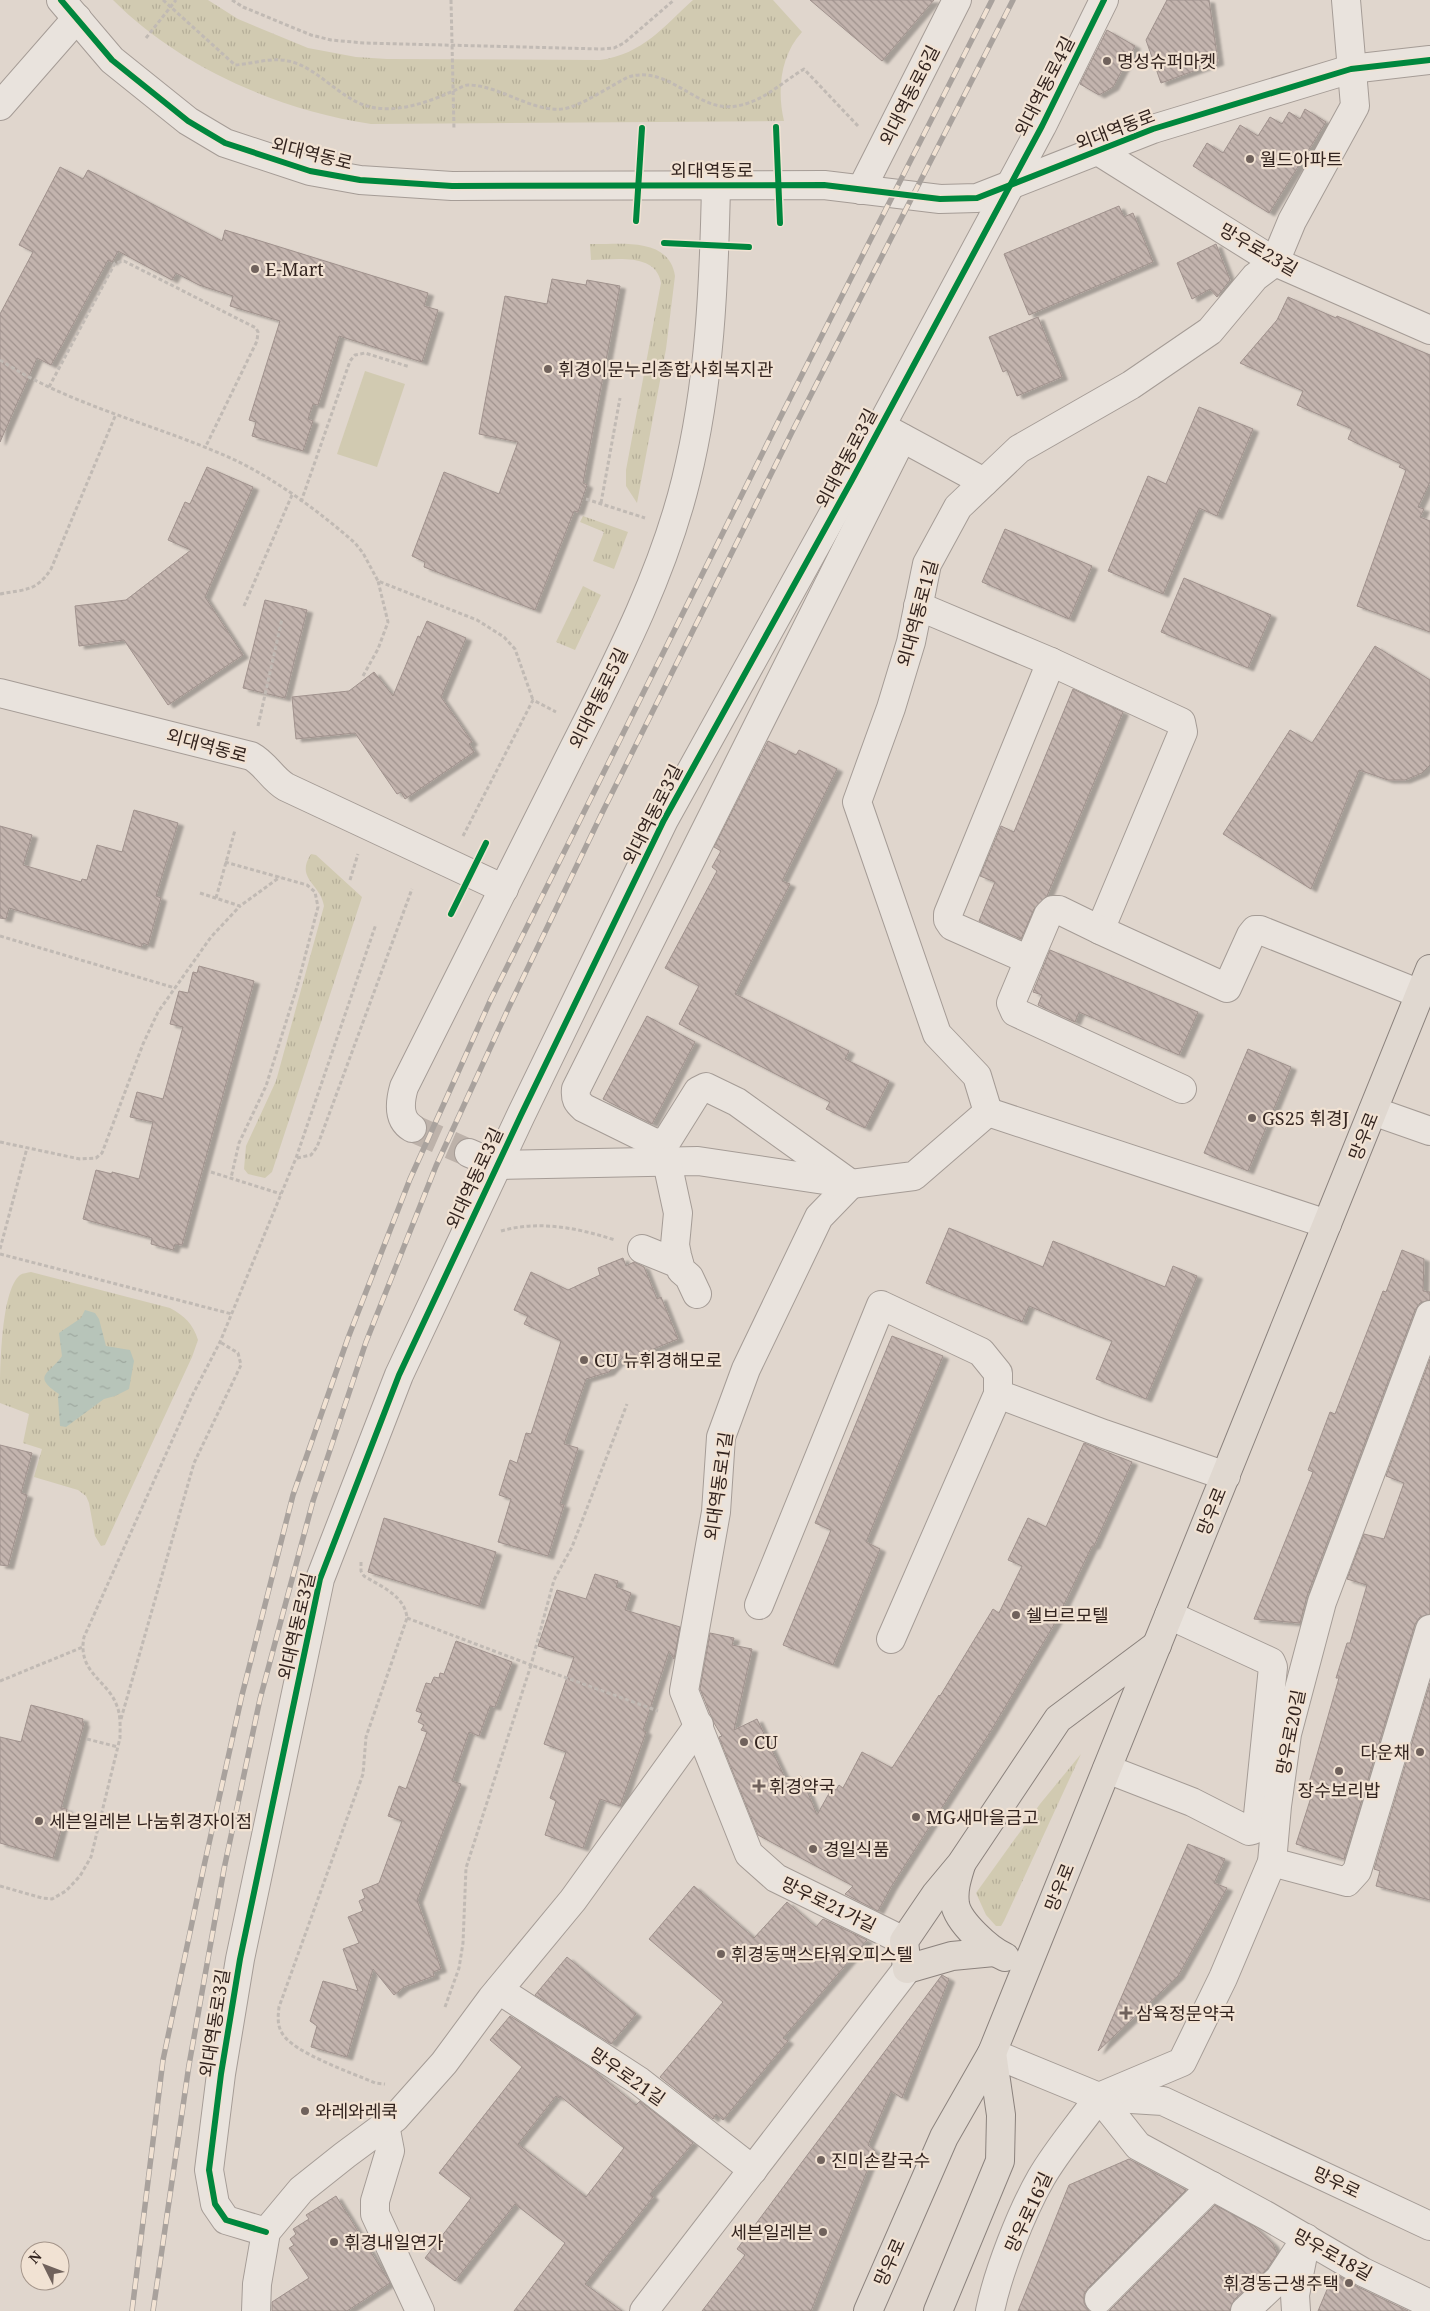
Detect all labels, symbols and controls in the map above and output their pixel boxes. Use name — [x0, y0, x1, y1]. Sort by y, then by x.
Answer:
street label: 외대역동로4길 — [1008, 32, 1080, 140]
street label: 외대역동로6길 — [873, 41, 945, 149]
place label: 명성슈퍼마켓 — [1117, 49, 1216, 73]
marker: 명성슈퍼마켓 — [1101, 55, 1113, 67]
street label: 외대역동로 — [1072, 103, 1158, 155]
street label: 외대역동로 — [269, 131, 355, 175]
place label: 월드아파트 — [1260, 147, 1343, 171]
marker: 월드아파트 — [1244, 153, 1256, 165]
street label: 외대역동로 — [671, 158, 753, 182]
street label: 망우로23길 — [1216, 217, 1302, 281]
place label: E-Mart — [265, 257, 324, 281]
marker: E-Mart — [249, 263, 261, 275]
place label: 휘경이문누리종합사회복지관 — [558, 357, 774, 381]
marker: 휘경이문누리종합사회복지관 — [542, 363, 554, 375]
street label: 외대역동로3길 — [810, 404, 882, 512]
street label: 외대역동로1길 — [891, 557, 943, 669]
street label: 외대역동로5길 — [563, 644, 633, 752]
street label: 외대역동로 — [164, 723, 250, 767]
street label: 외대역동로3길 — [616, 760, 688, 868]
place label: GS25 휘경J — [1262, 1106, 1349, 1130]
street label: 망우로 — [1343, 1108, 1383, 1164]
marker: GS25 휘경J — [1246, 1112, 1258, 1124]
street label: 외대역동로3길 — [440, 1123, 508, 1233]
place label: CU 뉴휘경해모로 — [594, 1348, 722, 1372]
marker: CU 뉴휘경해모로 — [578, 1354, 590, 1366]
street label: 외대역동로1길 — [699, 1430, 737, 1542]
street label: 망우로 — [1191, 1483, 1231, 1539]
street label: 외대역동로3길 — [272, 1570, 320, 1682]
place label: 쉘브르모텔 — [1026, 1603, 1109, 1627]
marker: 쉘브르모텔 — [1010, 1609, 1022, 1621]
street label: 망우로20길 — [1270, 1687, 1310, 1777]
place label: CU — [754, 1730, 778, 1754]
marker: CU — [738, 1736, 750, 1748]
place label: 다운채 — [1360, 1740, 1410, 1764]
marker: 다운채 — [1414, 1746, 1426, 1758]
marker: 장수보리밥 — [1333, 1765, 1345, 1777]
place label: 휘경약국 — [769, 1774, 835, 1798]
place label: 장수보리밥 — [1298, 1778, 1380, 1802]
marker: 휘경약국 — [753, 1780, 765, 1792]
place label: MG새마을금고 — [926, 1805, 1039, 1829]
place label: 세븐일레븐 나눔휘경자이점 — [49, 1809, 252, 1833]
marker: MG새마을금고 — [910, 1811, 922, 1823]
marker: 세븐일레븐 나눔휘경자이점 — [33, 1815, 45, 1827]
place label: 경일식품 — [823, 1837, 889, 1861]
marker: 경일식품 — [807, 1843, 819, 1855]
street label: 망우로 — [1039, 1859, 1079, 1915]
street label: 망우로21가길 — [777, 1871, 881, 1937]
place label: 휘경동맥스타워오피스텔 — [731, 1942, 913, 1966]
marker: 휘경동맥스타워오피스텔 — [715, 1948, 727, 1960]
street label: 외대역동로3길 — [194, 1967, 234, 2079]
place label: 삼육정문약국 — [1136, 2001, 1235, 2025]
marker: 삼육정문약국 — [1120, 2007, 1132, 2019]
street label: 망우로21길 — [586, 2041, 670, 2111]
place label: 와레와레쿡 — [315, 2099, 398, 2123]
marker: 와레와레쿡 — [299, 2105, 311, 2117]
place label: 진미손칼국수 — [831, 2148, 930, 2172]
marker: 진미손칼국수 — [815, 2154, 827, 2166]
street label: 망우로 — [1309, 2161, 1365, 2203]
street label: 망우로16길 — [999, 2168, 1057, 2256]
place label: 세븐일레븐 — [730, 2220, 813, 2244]
street label: 망우로18길 — [1289, 2223, 1377, 2285]
marker: 세븐일레븐 — [817, 2226, 829, 2238]
place label: 휘경내일연가 — [344, 2230, 444, 2254]
street label: 망우로 — [868, 2234, 910, 2290]
marker: 휘경내일연가 — [328, 2236, 340, 2248]
north arrow — [20, 2241, 70, 2291]
text: N — [24, 2247, 46, 2267]
place label: 휘경동근생주택 — [1223, 2271, 1339, 2295]
marker: 휘경동근생주택 — [1343, 2277, 1355, 2289]

